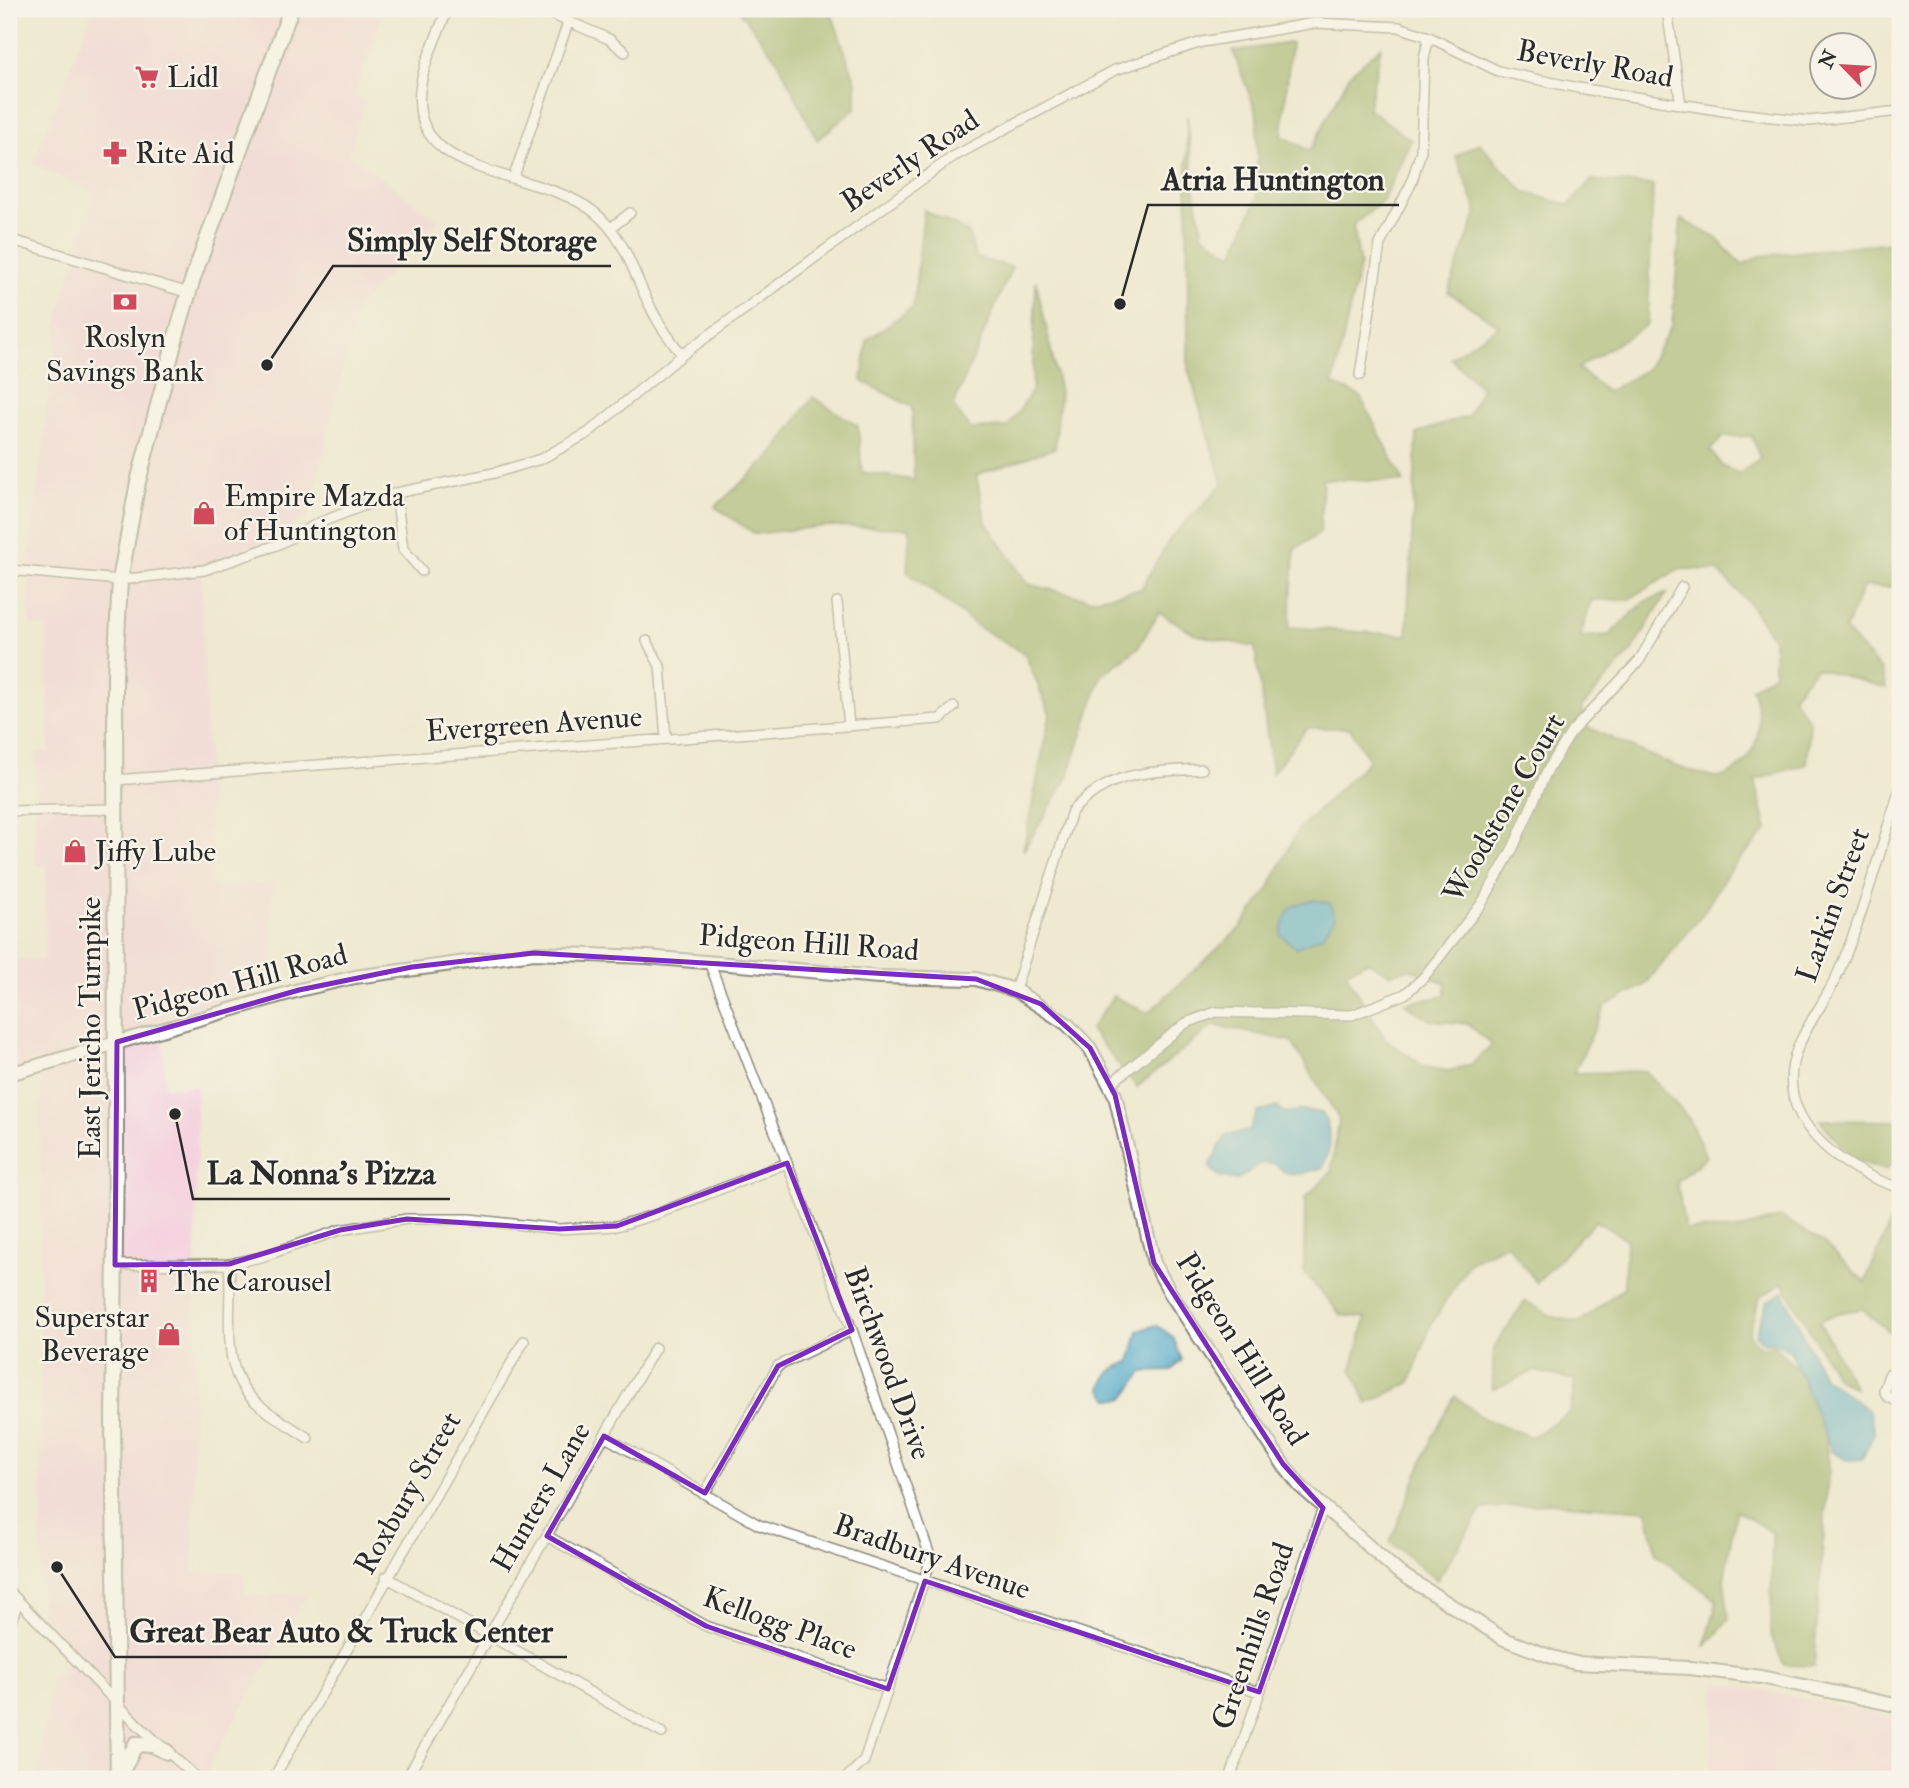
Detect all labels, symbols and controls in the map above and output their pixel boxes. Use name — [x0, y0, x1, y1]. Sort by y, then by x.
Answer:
street label: Beverly Road — [1514, 32, 1676, 96]
north arrow — [1808, 32, 1878, 102]
text: N — [1814, 46, 1843, 73]
place label: Lidl — [167, 59, 219, 96]
supermarket icon: Lidl — [133, 63, 161, 91]
street label: Beverly Road — [834, 101, 986, 221]
place label: Rite Aid — [135, 135, 235, 172]
pharmacy icon: Rite Aid — [101, 139, 129, 167]
callout: Atria Huntington — [1148, 152, 1399, 205]
text: Atria Huntington — [1159, 160, 1385, 200]
callout: Simply Self Storage — [333, 213, 611, 266]
text: Simply Self Storage — [347, 221, 598, 261]
bank icon: Roslyn Savings Bank — [111, 288, 139, 316]
place label: Roslyn Savings Bank — [46, 319, 204, 390]
place label: Empire Mazda of Huntington — [224, 478, 405, 549]
shop icon: Empire Mazda of Huntington — [190, 499, 218, 527]
street label: Evergreen Avenue — [425, 698, 643, 750]
street label: Woodstone Court — [1434, 706, 1573, 910]
street label: Larkin Street — [1788, 822, 1878, 987]
place label: Jiffy Lube — [94, 833, 216, 870]
shop icon: Jiffy Lube — [61, 837, 89, 865]
street label: East Jericho Turnpike — [72, 897, 109, 1159]
street label: Pidgeon Hill Road — [698, 917, 921, 969]
street label: Pidgeon Hill Road — [129, 936, 352, 1028]
callout: La Nonna's Pizza — [193, 1146, 450, 1199]
text: La Nonna's Pizza — [206, 1154, 436, 1194]
street label: Pidgeon Hill Road — [1168, 1246, 1316, 1453]
street label: Birchwood Drive — [836, 1261, 940, 1465]
place label: The Carousel — [169, 1263, 332, 1300]
building icon: The Carousel — [135, 1267, 163, 1295]
place label: Superstar Beverage — [35, 1299, 149, 1370]
shop icon: Superstar Beverage — [155, 1320, 183, 1348]
street label: Roxbury Street — [347, 1405, 470, 1581]
street label: Hunters Lane — [483, 1415, 599, 1579]
street label: Bradbury Avenue — [829, 1506, 1035, 1608]
street label: Greenhills Road — [1204, 1537, 1302, 1734]
street label: Kellogg Place — [698, 1578, 862, 1668]
callout: Great Bear Auto & Truck Center — [115, 1604, 567, 1657]
text: Great Bear Auto & Truck Center — [129, 1612, 554, 1652]

